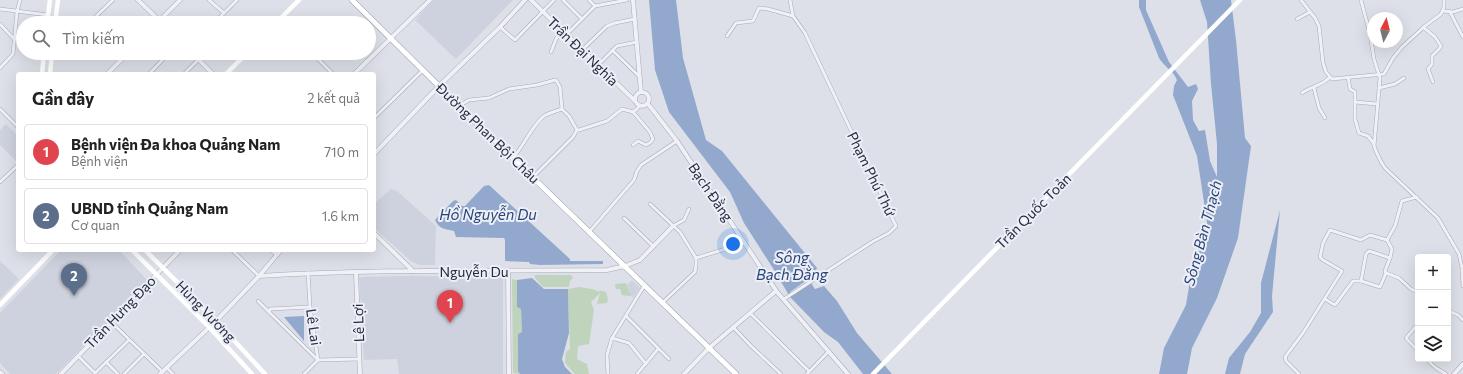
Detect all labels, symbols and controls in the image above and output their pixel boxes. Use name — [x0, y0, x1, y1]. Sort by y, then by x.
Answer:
north arrow — [1367, 12, 1403, 48]
street label: Trần Đại Nghĩa — [544, 13, 622, 89]
search box — [16, 16, 376, 60]
icon: search — [30, 27, 52, 49]
text: Tìm kiếm — [62, 29, 125, 47]
street label: Đường Phan Bội Châu — [432, 78, 543, 187]
text: Gần đây — [32, 88, 94, 109]
text: 2 kết quả — [307, 90, 360, 106]
street label: Phạm Phú Thứ — [844, 129, 900, 219]
text: Bệnh viện Đa khoa Quảng Nam — [71, 135, 280, 153]
text: 1 — [43, 144, 49, 160]
text: 710 m — [324, 144, 359, 160]
text: Bệnh viện — [71, 153, 128, 169]
street label: Bạch Đằng — [685, 159, 737, 225]
street label: Trần Quốc Toản — [992, 170, 1074, 252]
water label: Sông Bàn Thạch — [1179, 178, 1225, 288]
text: UBND tỉnh Quảng Nam — [71, 199, 228, 217]
water label: Hồ Nguyễn Du — [439, 205, 537, 223]
text: 2 — [42, 208, 50, 224]
text: 1.6 km — [322, 208, 359, 224]
text: Cơ quan — [71, 217, 120, 233]
your location — [723, 234, 743, 254]
water label: Sông Bạch Đằng — [756, 248, 829, 283]
map controls — [1415, 254, 1451, 362]
button: + — [1415, 254, 1451, 290]
pin: 2 — [61, 263, 87, 296]
street label: Nguyễn Du — [439, 263, 509, 280]
street label: Trần Hưng Đạo — [81, 272, 159, 352]
street label: Hùng Vương — [172, 277, 240, 346]
pin: 1 — [437, 290, 463, 323]
button: − — [1415, 290, 1451, 326]
street label: Lê Lợi — [349, 303, 367, 343]
street label: Lê Lai — [303, 307, 325, 347]
button: layers — [1415, 326, 1451, 362]

